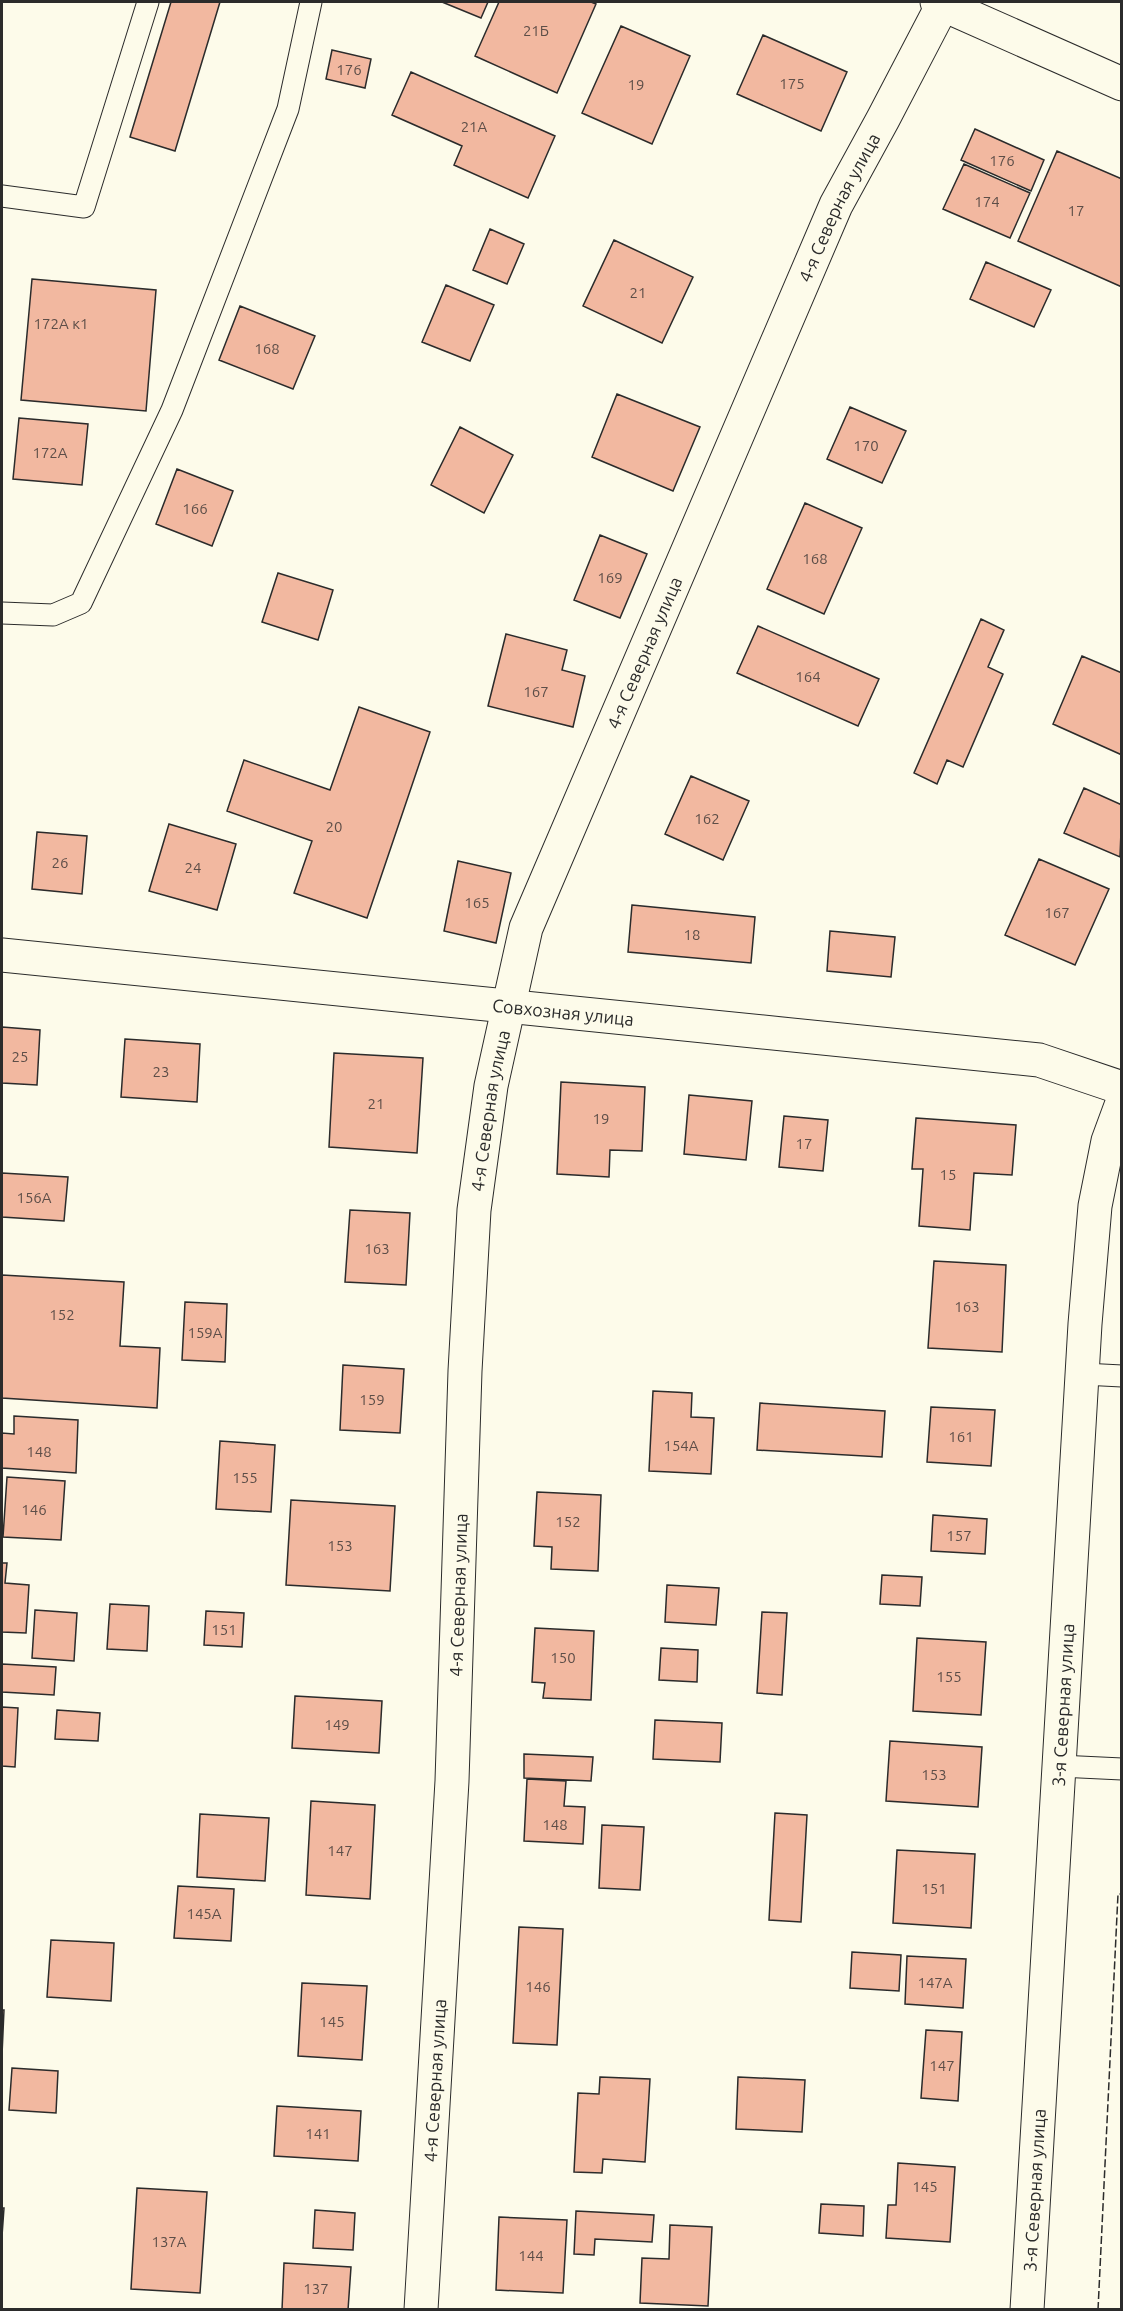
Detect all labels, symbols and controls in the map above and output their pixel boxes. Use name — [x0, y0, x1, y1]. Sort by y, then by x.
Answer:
house number: 21Б — [523, 22, 549, 39]
house number: 176 — [336, 61, 362, 78]
house number: 175 — [779, 75, 805, 92]
house number: 19 — [628, 76, 644, 93]
house number: 21А — [461, 118, 488, 135]
street label: 4-я Северная улица — [794, 129, 883, 285]
house number: 176 — [989, 152, 1015, 169]
house number: 174 — [974, 193, 1000, 210]
house number: 17 — [1068, 202, 1084, 219]
house number: 21 — [630, 284, 646, 301]
house number: 172А к1 — [34, 315, 88, 332]
house number: 168 — [254, 340, 280, 357]
house number: 170 — [853, 437, 879, 454]
house number: 172А — [32, 444, 68, 461]
house number: 166 — [182, 500, 208, 517]
house number: 168 — [802, 550, 828, 567]
house number: 169 — [597, 569, 623, 586]
street label: 4-я Северная улица — [603, 574, 685, 732]
house number: 164 — [795, 668, 821, 685]
house number: 167 — [523, 683, 549, 700]
house number: 162 — [694, 810, 720, 827]
house number: 20 — [326, 818, 342, 835]
house number: 26 — [52, 854, 68, 871]
house number: 24 — [185, 859, 201, 876]
house number: 165 — [464, 894, 490, 911]
house number: 167 — [1044, 904, 1070, 921]
house number: 18 — [684, 926, 700, 943]
street label: Совхозная улица — [491, 995, 635, 1029]
street label: 4-я Северная улица — [467, 1028, 513, 1193]
house number: 25 — [12, 1048, 28, 1065]
house number: 23 — [153, 1063, 169, 1080]
house number: 21 — [368, 1095, 384, 1112]
house number: 19 — [593, 1110, 609, 1127]
house number: 17 — [796, 1135, 812, 1152]
house number: 15 — [940, 1166, 956, 1183]
house number: 156А — [16, 1189, 52, 1206]
house number: 163 — [364, 1240, 390, 1257]
house number: 163 — [954, 1298, 980, 1315]
house number: 152 — [49, 1306, 75, 1323]
house number: 159А — [187, 1324, 223, 1341]
house number: 159 — [359, 1391, 385, 1408]
house number: 161 — [948, 1428, 974, 1445]
house number: 154А — [663, 1437, 699, 1454]
house number: 148 — [26, 1443, 52, 1460]
house number: 155 — [232, 1469, 258, 1486]
house number: 146 — [21, 1501, 47, 1518]
street label: 4-я Северная улица — [445, 1513, 470, 1677]
house number: 152 — [555, 1513, 581, 1530]
house number: 157 — [946, 1527, 972, 1544]
house number: 153 — [327, 1537, 353, 1554]
house number: 151 — [211, 1621, 237, 1638]
street label: 3-я Северная улица — [1048, 1623, 1077, 1787]
house number: 150 — [550, 1649, 576, 1666]
house number: 155 — [936, 1668, 962, 1685]
house number: 149 — [324, 1716, 350, 1733]
house number: 153 — [921, 1766, 947, 1783]
house number: 148 — [542, 1816, 568, 1833]
house number: 147 — [327, 1842, 353, 1859]
house number: 151 — [921, 1880, 947, 1897]
house number: 145А — [186, 1905, 222, 1922]
house number: 147А — [917, 1974, 953, 1991]
house number: 146 — [525, 1978, 551, 1995]
street label: 4-я Северная улица — [420, 1998, 449, 2163]
house number: 145 — [319, 2013, 345, 2030]
house number: 147 — [929, 2057, 955, 2074]
street label: 3-я Северная улица — [1019, 2108, 1049, 2272]
house number: 141 — [305, 2125, 331, 2142]
house number: 145 — [912, 2178, 938, 2195]
house number: 137А — [151, 2233, 187, 2250]
house number: 144 — [518, 2247, 544, 2264]
house number: 137 — [303, 2280, 329, 2297]

